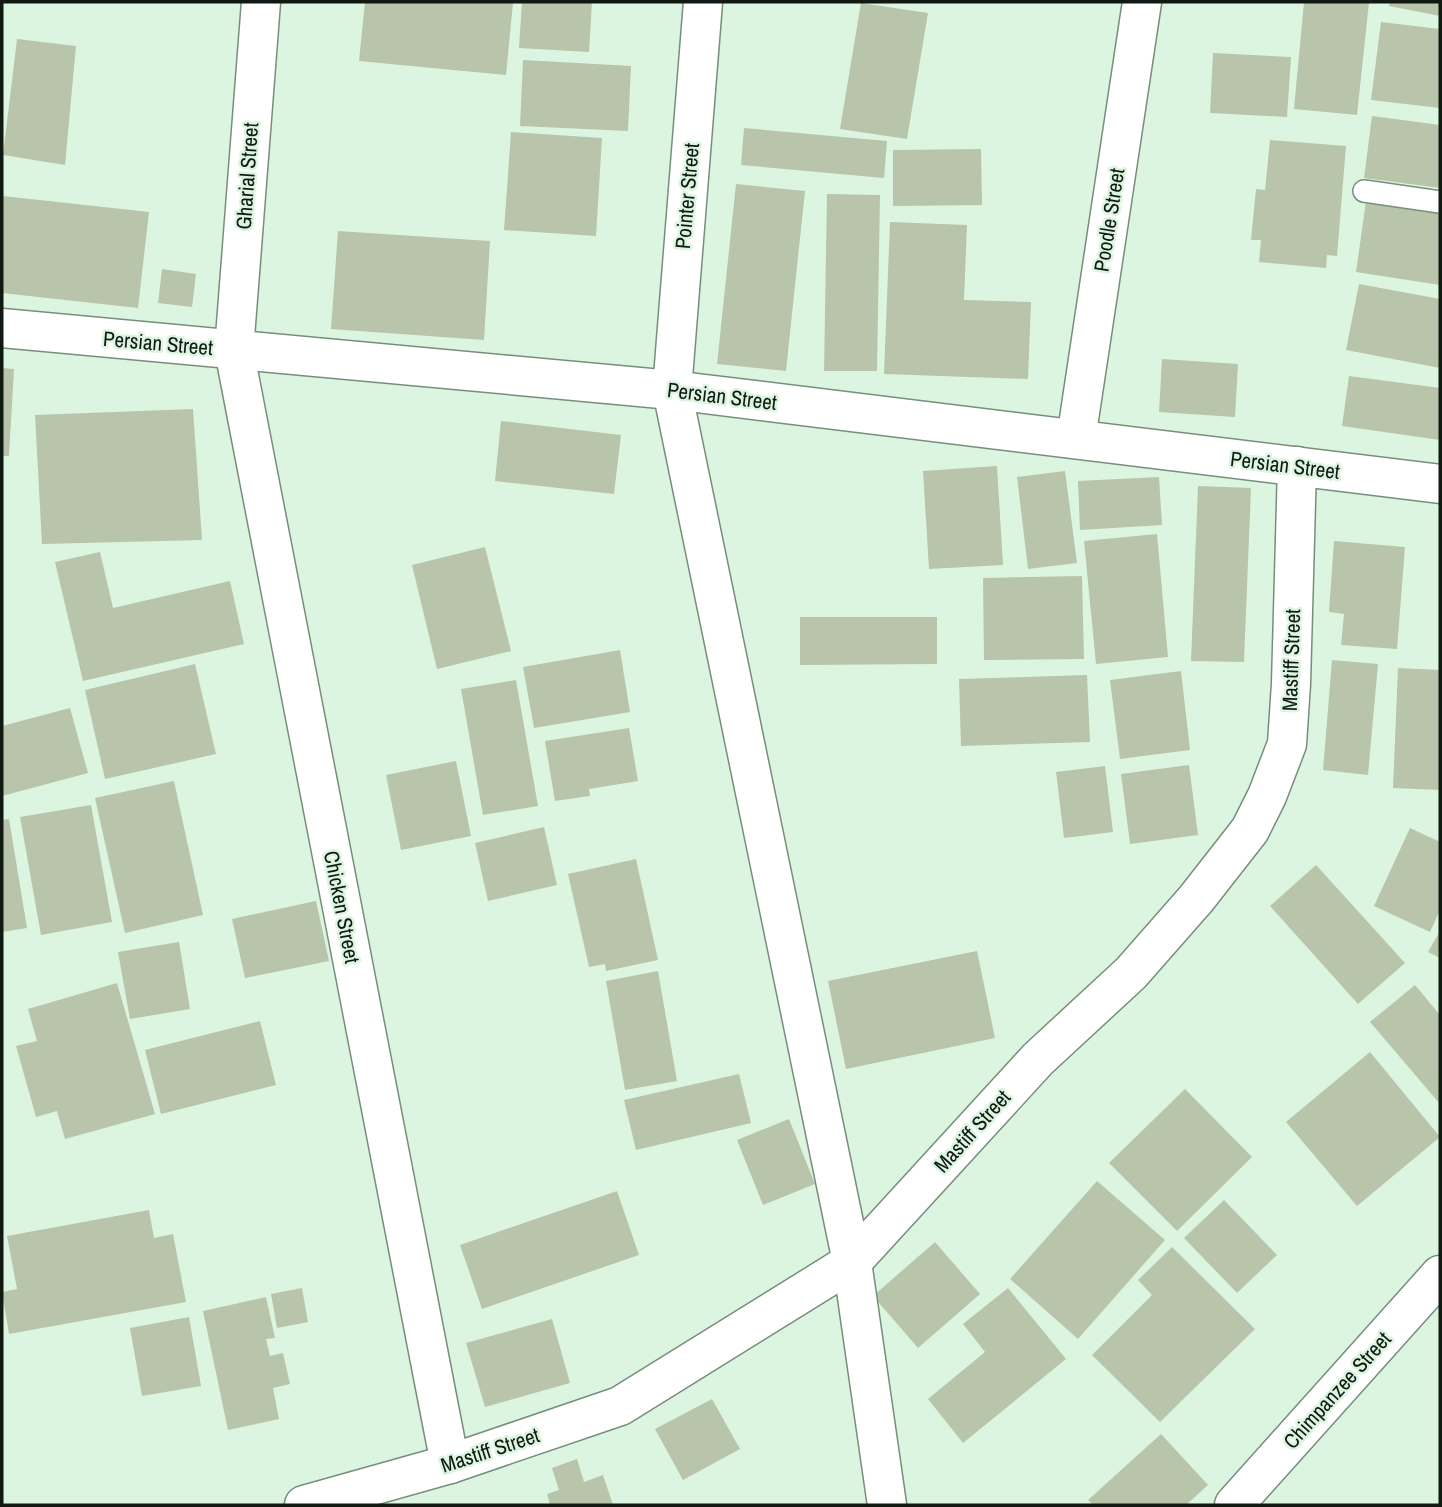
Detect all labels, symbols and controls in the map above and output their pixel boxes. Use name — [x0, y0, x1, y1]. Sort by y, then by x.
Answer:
street label: Gharial Street — [229, 121, 265, 230]
street label: Pointer Street — [668, 142, 706, 250]
street label: Poodle Street — [1087, 166, 1132, 274]
street label: Persian Street — [102, 324, 214, 362]
street label: Persian Street — [666, 375, 779, 417]
street label: Persian Street — [1229, 444, 1342, 486]
street label: Mastiff Street — [1275, 608, 1307, 712]
street label: Chicken Street — [317, 848, 367, 966]
street label: Mastiff Street — [927, 1083, 1017, 1179]
street label: Chimpanzee Street — [1277, 1325, 1398, 1455]
street label: Mastiff Street — [437, 1420, 543, 1480]

